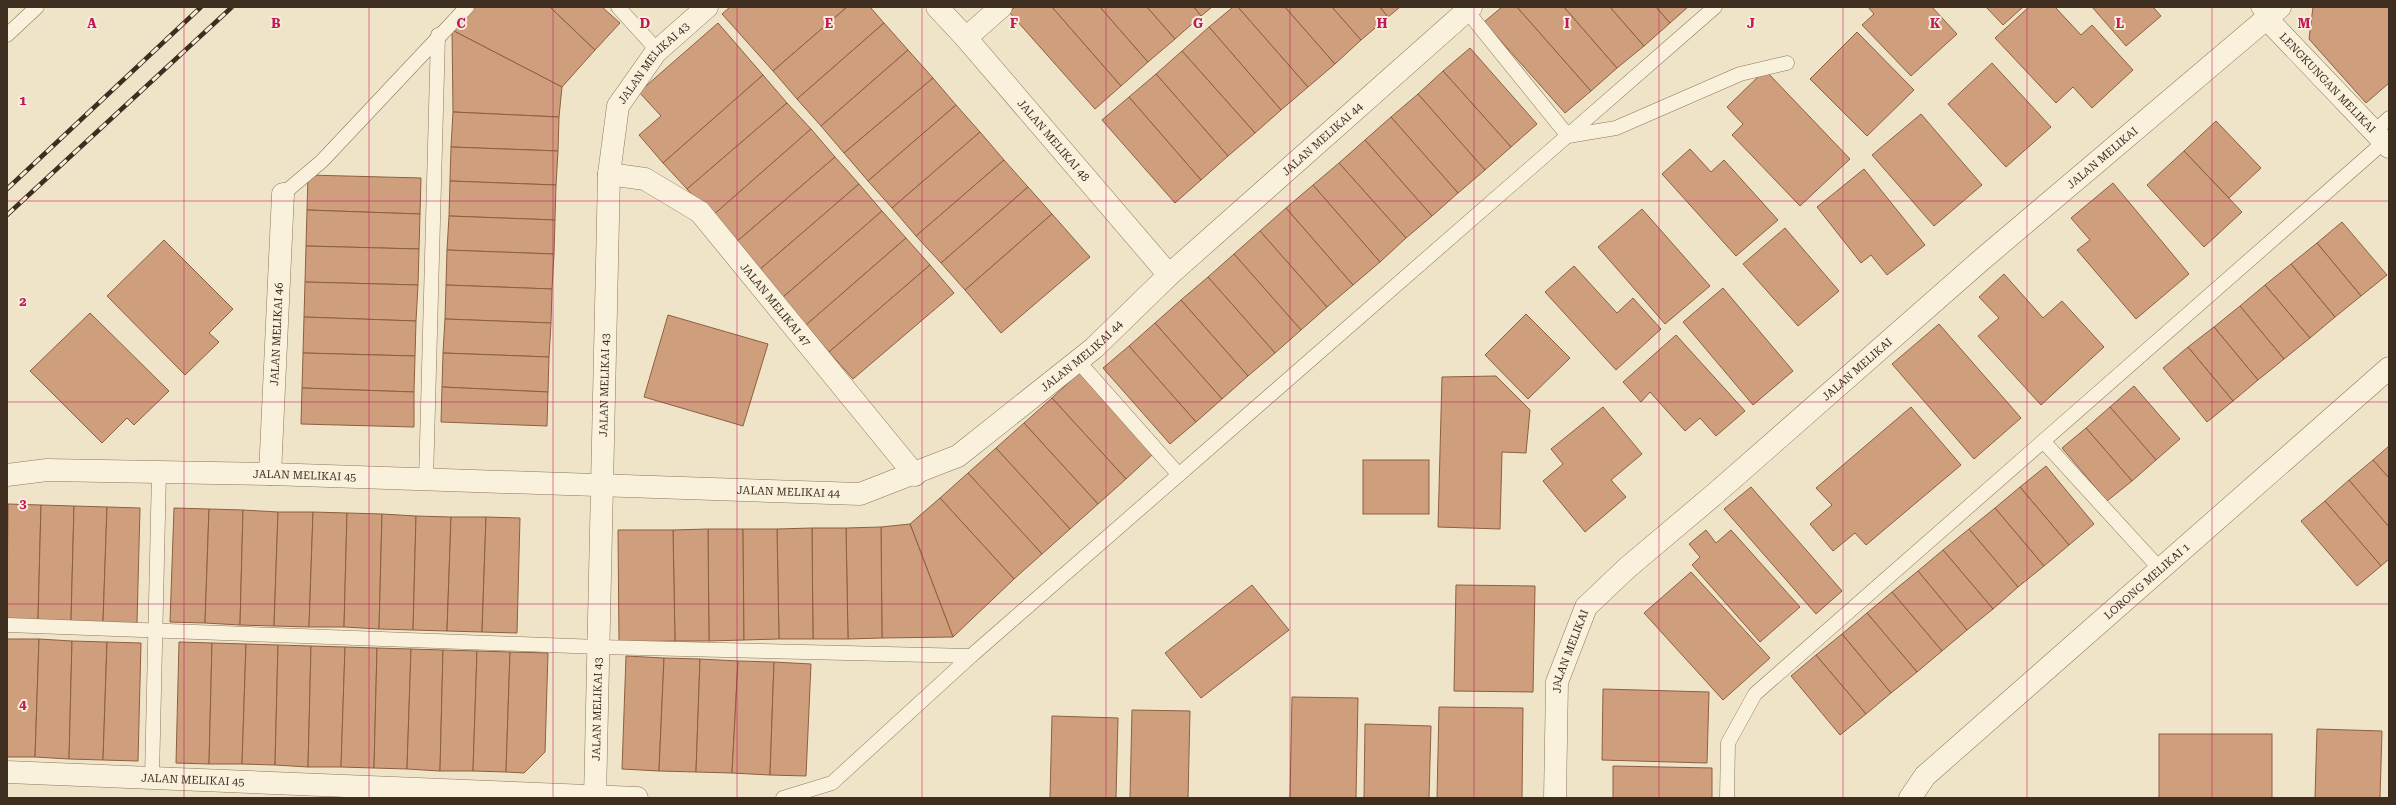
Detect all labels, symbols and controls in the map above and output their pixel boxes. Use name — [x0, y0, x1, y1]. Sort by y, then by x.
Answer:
text: A — [87, 16, 97, 31]
text: B — [271, 16, 281, 31]
text: C — [456, 16, 466, 31]
text: D — [640, 16, 650, 31]
text: E — [825, 16, 833, 31]
text: F — [1010, 16, 1018, 31]
text: G — [1193, 16, 1203, 31]
text: H — [1377, 16, 1388, 31]
text: I — [1564, 16, 1570, 31]
text: J — [1747, 16, 1755, 31]
text: K — [1930, 16, 1941, 31]
text: L — [2116, 16, 2124, 31]
text: M — [2298, 16, 2311, 31]
street label: JALAN MELIKAI 43 — [615, 19, 692, 106]
street label: LENGKUNGAN MELIKAI — [2277, 30, 2378, 135]
text: 1 — [19, 93, 27, 108]
street label: JALAN MELIKAI 48 — [1015, 97, 1092, 184]
street label: JALAN MELIKAI 44 — [1279, 99, 1366, 178]
street label: JALAN MELIKAI — [2064, 124, 2140, 191]
street label: JALAN MELIKAI 47 — [738, 260, 813, 349]
street label: JALAN MELIKAI 46 — [268, 282, 285, 386]
text: 2 — [19, 294, 27, 309]
street label: JALAN MELIKAI 44 — [1038, 317, 1126, 394]
street label: JALAN MELIKAI 43 — [597, 333, 612, 437]
street label: JALAN MELIKAI — [1819, 335, 1894, 403]
street label: JALAN MELIKAI 45 — [253, 467, 357, 483]
street label: JALAN MELIKAI 44 — [736, 483, 841, 500]
text: 3 — [19, 496, 27, 511]
street label: LORONG MELIKAI 1 — [2101, 540, 2192, 622]
street label: JALAN MELIKAI — [1550, 608, 1591, 693]
street label: JALAN MELIKAI 43 — [589, 657, 605, 761]
text: 4 — [19, 697, 27, 712]
street label: JALAN MELIKAI 45 — [141, 771, 245, 788]

